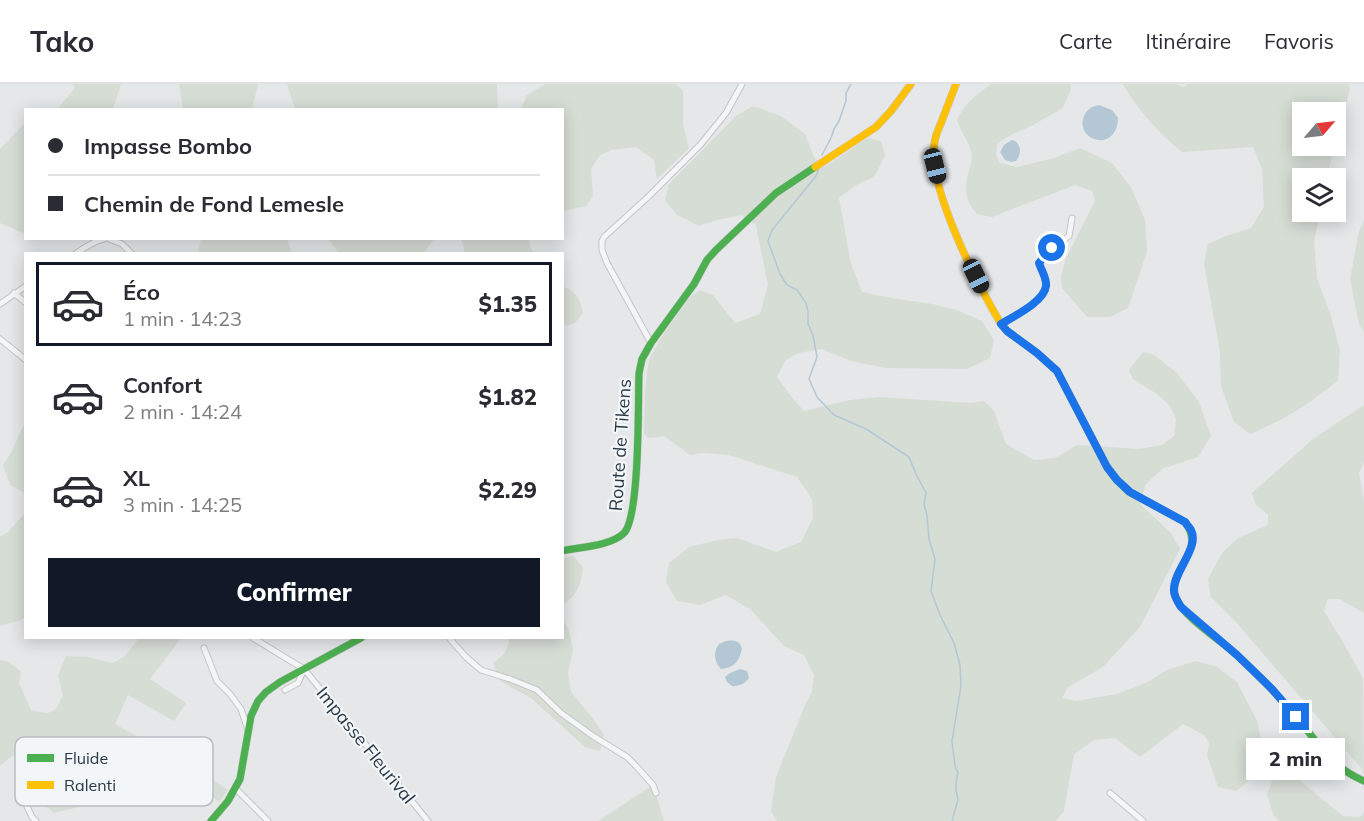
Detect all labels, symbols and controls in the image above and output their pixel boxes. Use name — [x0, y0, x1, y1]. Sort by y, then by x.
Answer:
text: Tako — [30, 24, 94, 59]
text: Carte — [1059, 28, 1113, 54]
text: Itinéraire — [1146, 28, 1231, 54]
text: Favoris — [1264, 28, 1334, 54]
north arrow — [1292, 102, 1346, 156]
map controls — [1292, 102, 1346, 222]
text: Impasse Bombo — [84, 132, 252, 160]
car — [922, 146, 948, 186]
button: layers — [1292, 168, 1346, 222]
text: Chemin de Fond Lemesle — [84, 190, 344, 218]
route start — [1038, 234, 1065, 261]
car — [960, 256, 992, 296]
icon: car — [51, 277, 105, 331]
text: Éco — [123, 278, 160, 306]
text: $1.35 — [478, 290, 537, 318]
text: 1 min · 14:23 — [123, 306, 242, 331]
icon: car — [51, 370, 105, 424]
text: Confort — [123, 371, 202, 399]
street label: Route de Tikens — [604, 378, 636, 512]
text: $1.82 — [478, 383, 537, 411]
text: 2 min · 14:24 — [123, 399, 242, 424]
icon: car — [51, 463, 105, 517]
text: XL — [123, 464, 150, 492]
text: $2.29 — [478, 476, 537, 504]
text: 3 min · 14:25 — [123, 492, 242, 517]
button: Confirmer — [48, 558, 540, 627]
street label: Impasse Fleurival — [312, 682, 420, 808]
route end — [1282, 703, 1309, 730]
legend — [15, 737, 213, 806]
callout: 2 min — [1246, 738, 1346, 780]
text: 2 min — [1269, 746, 1322, 771]
text: Fluide — [64, 748, 108, 768]
text: Ralenti — [64, 775, 116, 795]

